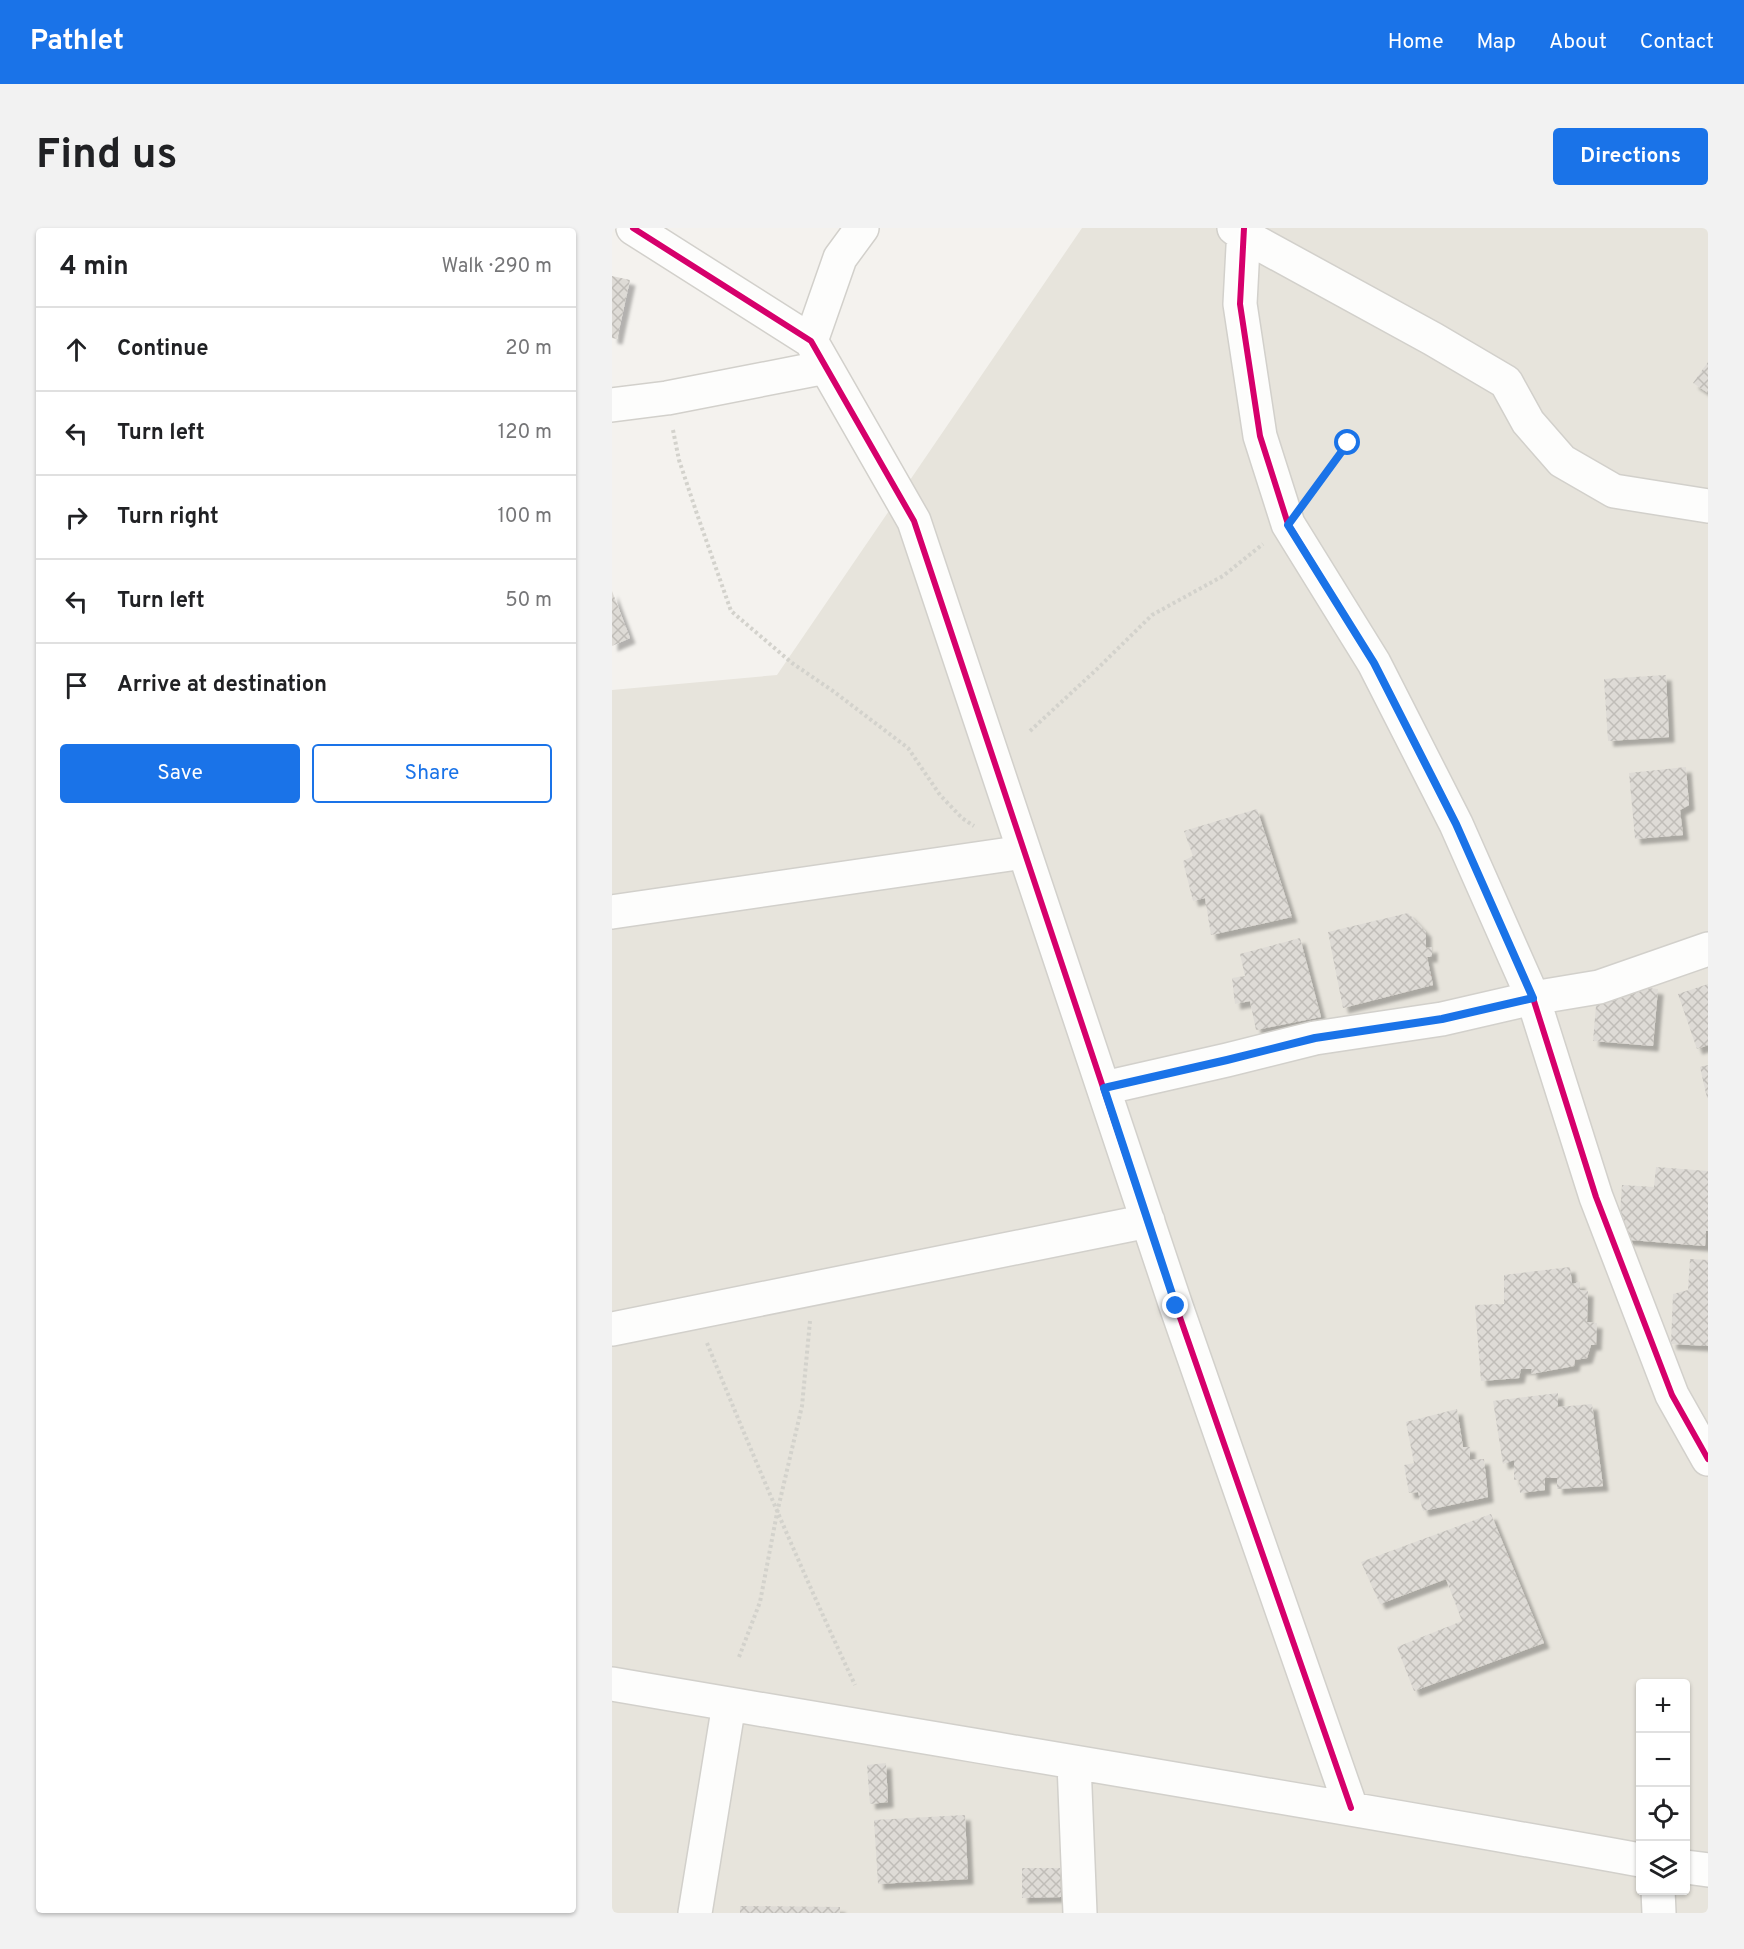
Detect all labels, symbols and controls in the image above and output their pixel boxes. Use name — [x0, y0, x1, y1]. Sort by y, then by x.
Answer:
text: Pathlet — [30, 24, 124, 60]
text: Home — [1388, 29, 1444, 56]
text: Map — [1477, 29, 1516, 56]
text: About — [1549, 29, 1607, 56]
text: Contact — [1640, 29, 1714, 56]
button: Directions — [1553, 128, 1708, 185]
text: Find us — [36, 130, 177, 183]
text: 4 min — [60, 251, 129, 284]
text: Walk · 290 m — [441, 254, 552, 280]
icon: ahead — [60, 333, 93, 366]
text: Continue — [117, 336, 208, 363]
text: 20 m — [505, 336, 552, 362]
icon: left — [60, 417, 93, 450]
text: Turn left — [117, 420, 205, 447]
text: 120 m — [498, 420, 552, 446]
route start — [1334, 429, 1360, 455]
icon: right — [60, 501, 93, 534]
text: Turn right — [117, 504, 219, 531]
text: 100 m — [497, 504, 552, 530]
icon: left — [60, 585, 93, 618]
text: Turn left — [117, 588, 205, 615]
text: 50 m — [505, 588, 552, 614]
icon: arrive — [60, 669, 93, 702]
text: Arrive at destination — [117, 672, 327, 699]
button: Save — [60, 744, 300, 803]
button: Share — [312, 744, 552, 803]
route end — [1162, 1292, 1188, 1318]
map controls — [1636, 1679, 1690, 1895]
button: + — [1636, 1679, 1690, 1733]
button: − — [1636, 1733, 1690, 1787]
button: locate — [1636, 1787, 1690, 1841]
button: layers — [1636, 1841, 1690, 1895]

